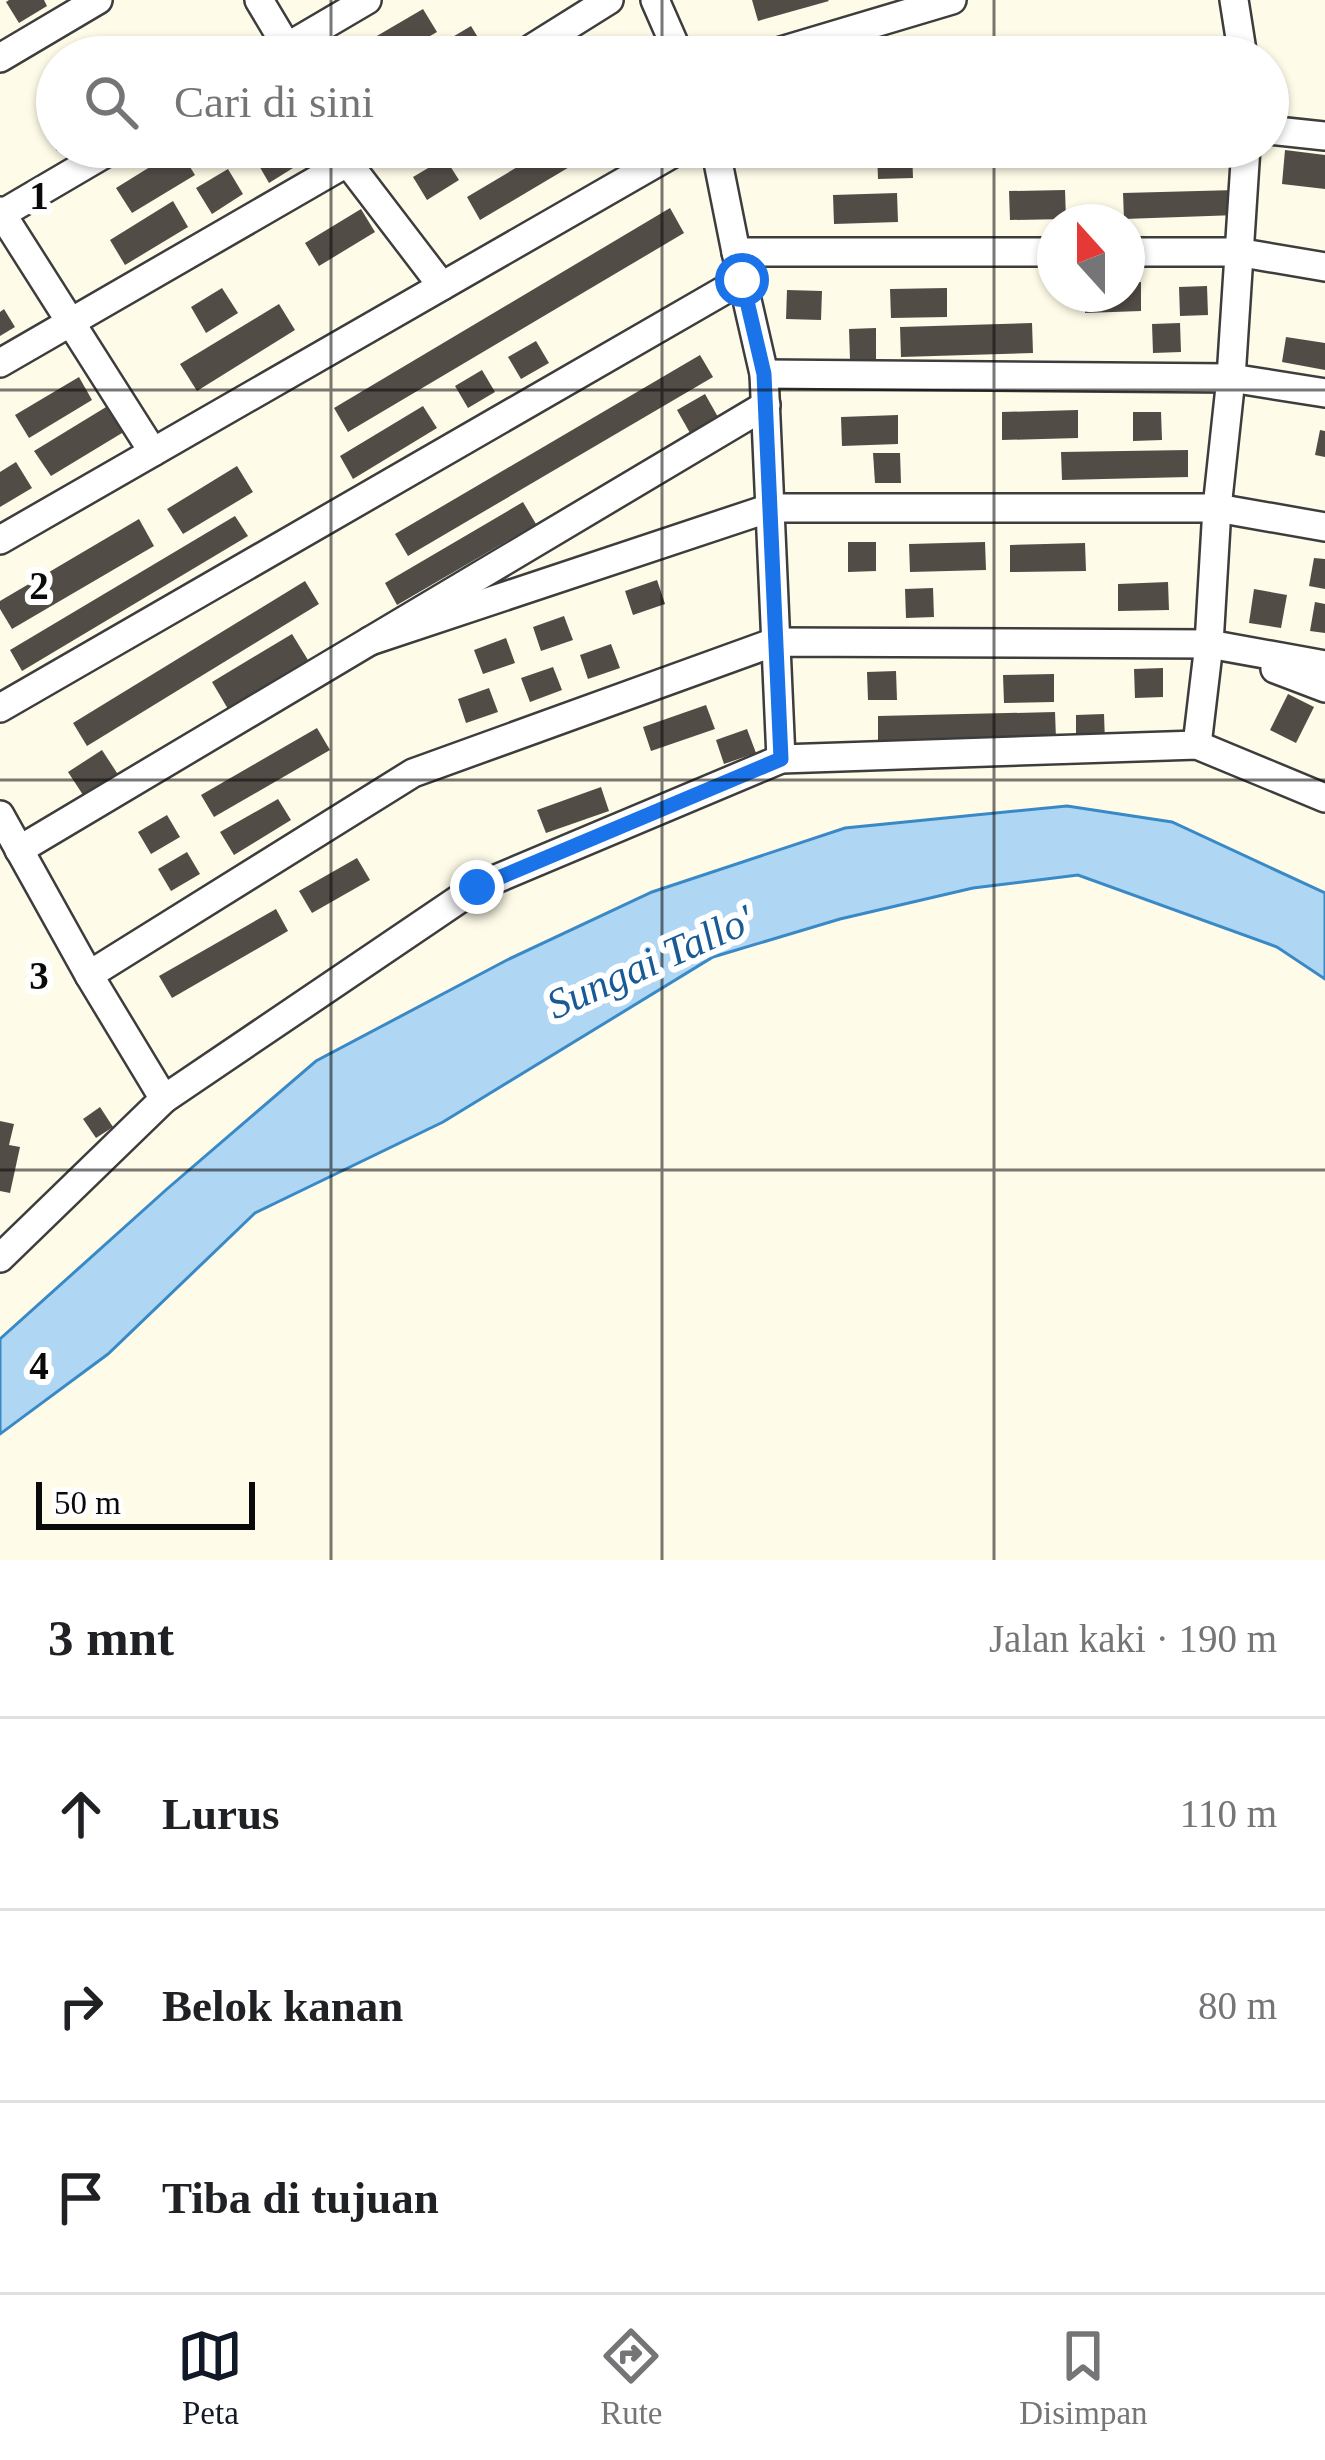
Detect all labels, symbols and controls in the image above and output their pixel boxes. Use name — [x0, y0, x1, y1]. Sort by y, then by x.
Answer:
search box — [36, 36, 1289, 168]
icon: search — [78, 69, 144, 135]
text: Cari di sini — [174, 77, 374, 127]
text: 1 — [29, 174, 49, 217]
north arrow — [1037, 204, 1145, 312]
route start — [715, 253, 769, 307]
text: 2 — [29, 564, 49, 607]
route end — [450, 860, 504, 914]
water label: Sungai Tallo' — [540, 896, 761, 1028]
text: 3 — [29, 954, 49, 997]
text: 4 — [29, 1344, 49, 1387]
scale bar — [36, 1476, 255, 1529]
text: 50 m — [54, 1485, 121, 1521]
text: 3 mnt — [48, 1610, 174, 1666]
text: Jalan kaki · 190 m — [989, 1617, 1277, 1660]
icon: ahead — [48, 1781, 114, 1847]
text: Lurus — [162, 1789, 280, 1839]
text: 110 m — [1180, 1792, 1277, 1835]
icon: right — [48, 1973, 114, 2039]
text: Belok kanan — [162, 1981, 403, 2031]
text: 80 m — [1198, 1984, 1277, 2027]
icon: arrive — [48, 2165, 114, 2231]
text: Tiba di tujuan — [162, 2173, 439, 2223]
tab: Peta — [177, 2323, 243, 2432]
tab: Rute — [598, 2323, 664, 2432]
tab: Disimpan — [1019, 2323, 1148, 2432]

